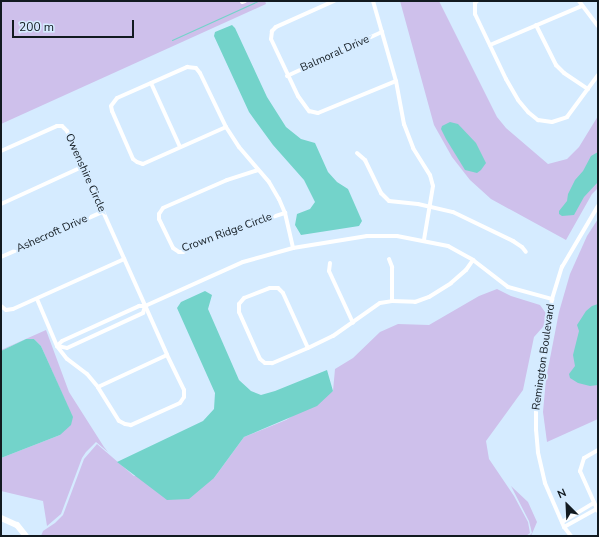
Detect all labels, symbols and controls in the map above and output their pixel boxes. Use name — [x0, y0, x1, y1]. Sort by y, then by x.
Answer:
scale bar — [14, 12, 136, 38]
text: 200 m — [19, 19, 54, 35]
street label: Balmoral Drive — [299, 33, 371, 75]
street label: Owenshire Circle — [62, 132, 108, 214]
street label: Crown Ridge Circle — [180, 211, 274, 255]
street label: Ashecroft Drive — [14, 212, 90, 256]
street label: Remington Boulevard — [530, 303, 558, 411]
north arrow — [547, 485, 587, 525]
text: N — [555, 485, 569, 502]

